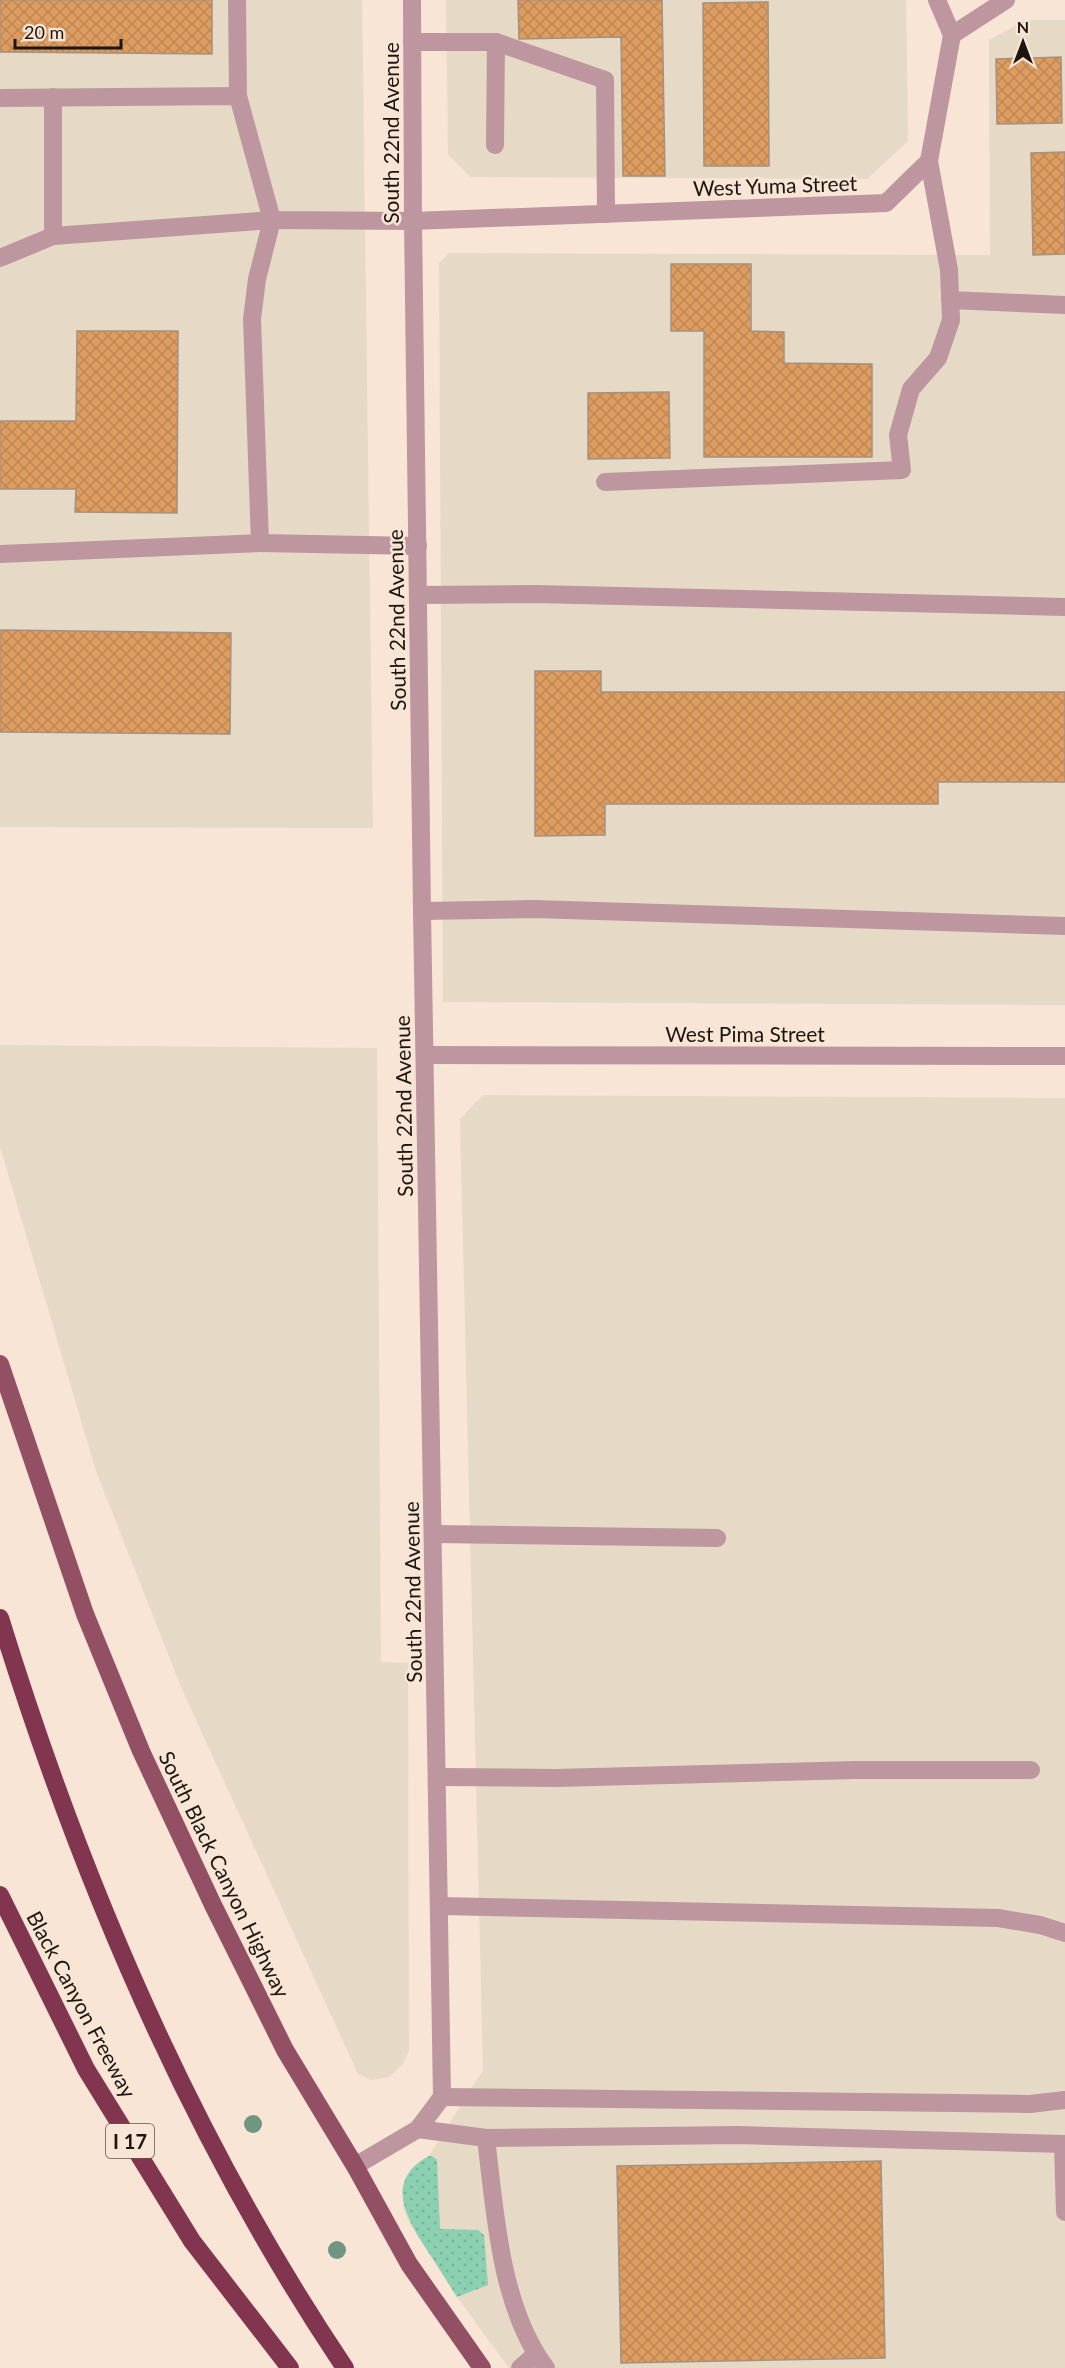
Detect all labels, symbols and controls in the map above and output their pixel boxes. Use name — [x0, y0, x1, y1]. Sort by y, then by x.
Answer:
scale bar — [15, 12, 122, 50]
north arrow — [993, 12, 1053, 72]
text: N — [1017, 17, 1029, 36]
text: 20 m — [24, 21, 64, 43]
street label: South 22nd Avenue — [378, 42, 403, 224]
street label: West Yuma Street — [692, 170, 858, 200]
street label: South 22nd Avenue — [382, 529, 410, 711]
street label: South 22nd Avenue — [389, 1015, 417, 1197]
street label: West Pima Street — [665, 1021, 825, 1046]
street label: South 22nd Avenue — [398, 1501, 426, 1683]
street label: South Black Canyon Highway — [154, 1747, 296, 2001]
street label: Black Canyon Freeway — [22, 1906, 142, 2102]
road number: I 17 — [106, 2124, 154, 2158]

